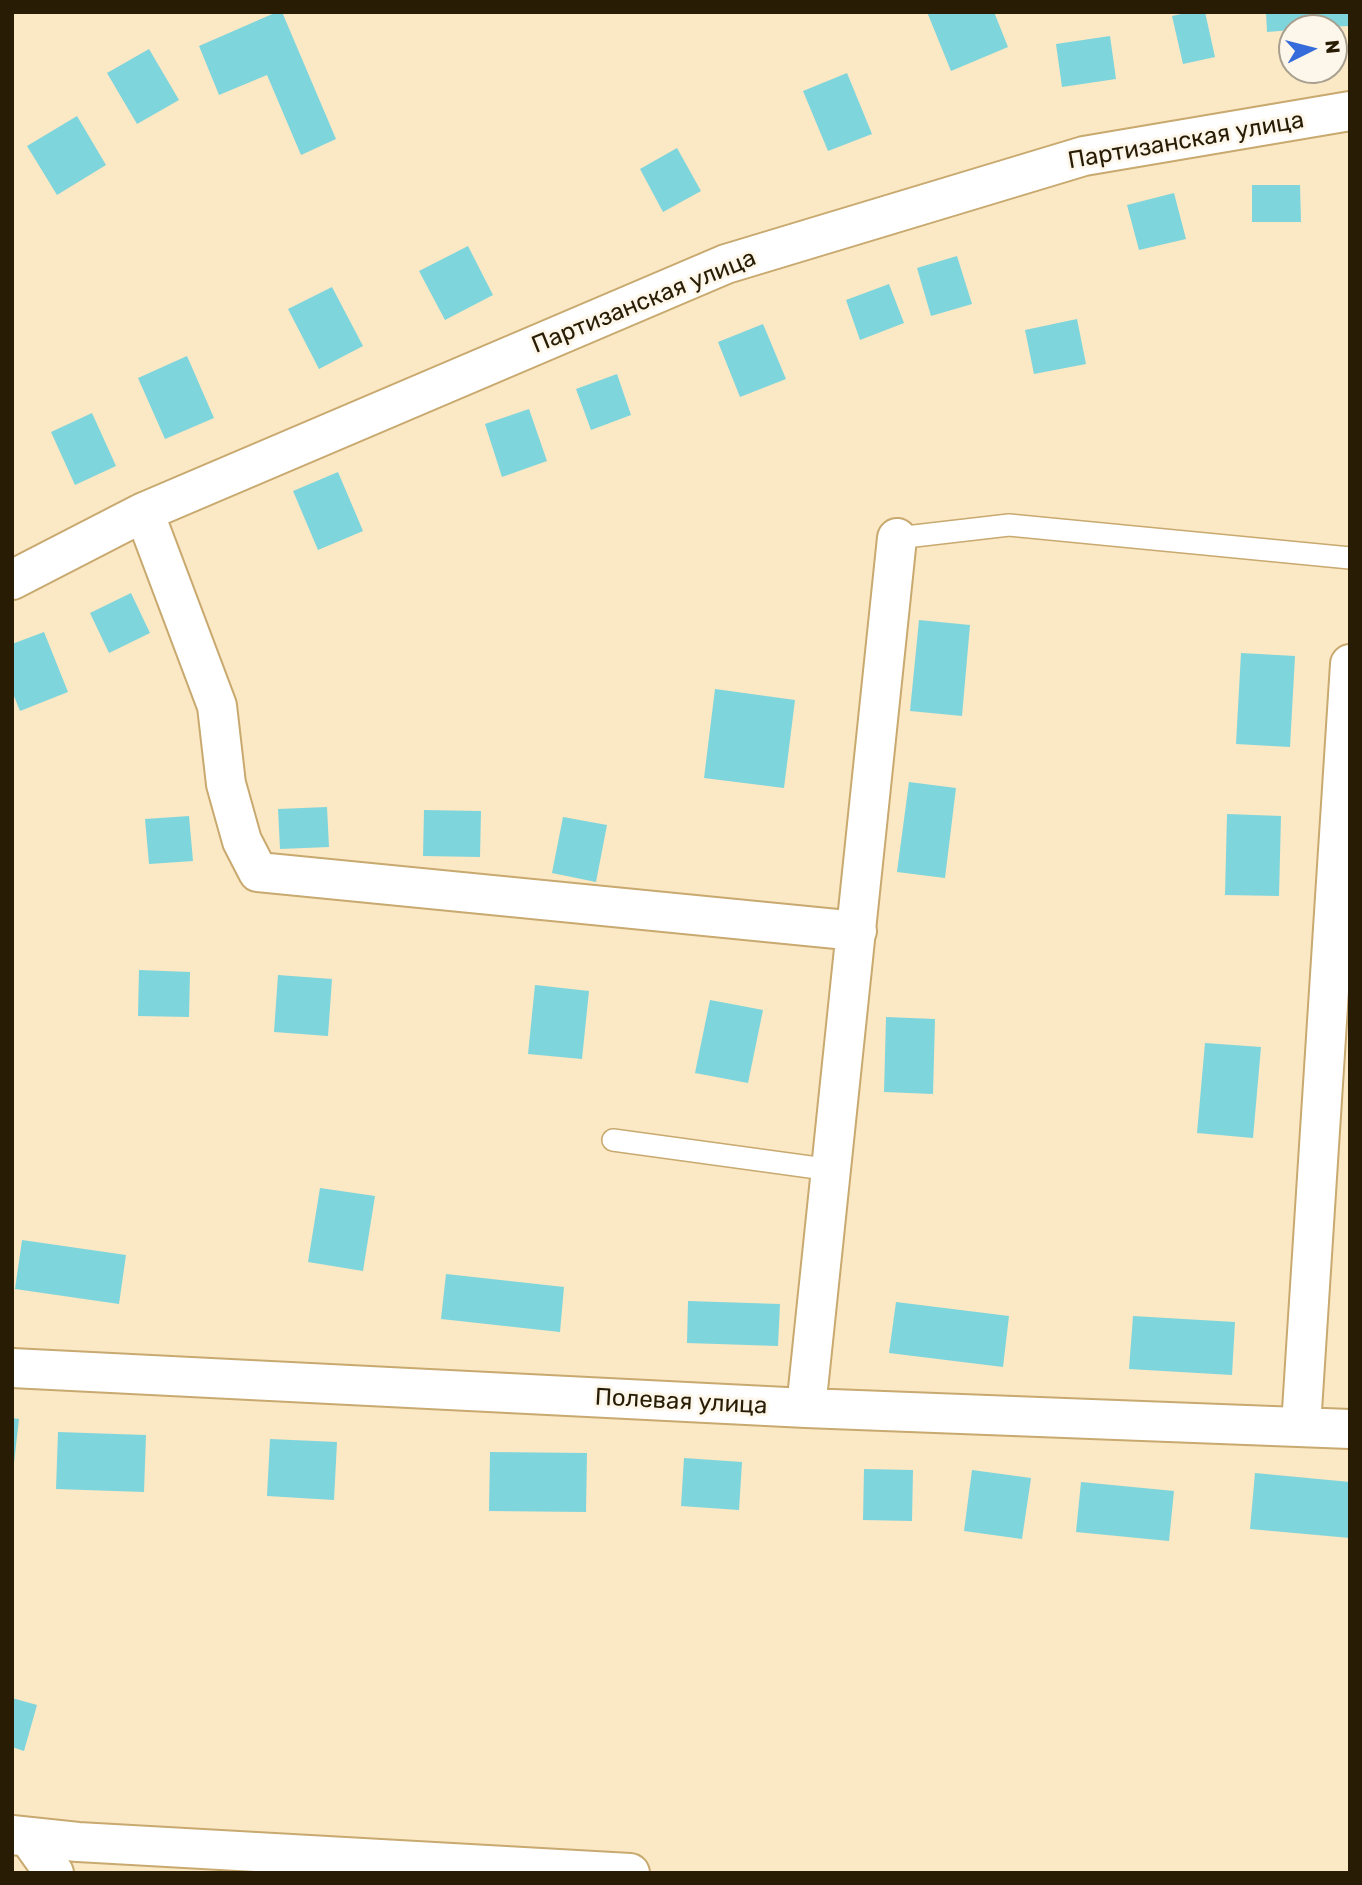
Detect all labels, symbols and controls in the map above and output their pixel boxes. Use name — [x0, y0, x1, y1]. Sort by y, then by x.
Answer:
north arrow — [1278, 14, 1348, 84]
text: N — [1320, 39, 1345, 55]
street label: Партизанская улица — [1066, 106, 1306, 176]
street label: Партизанская улица — [528, 244, 760, 360]
street label: Полевая улица — [594, 1383, 768, 1421]

